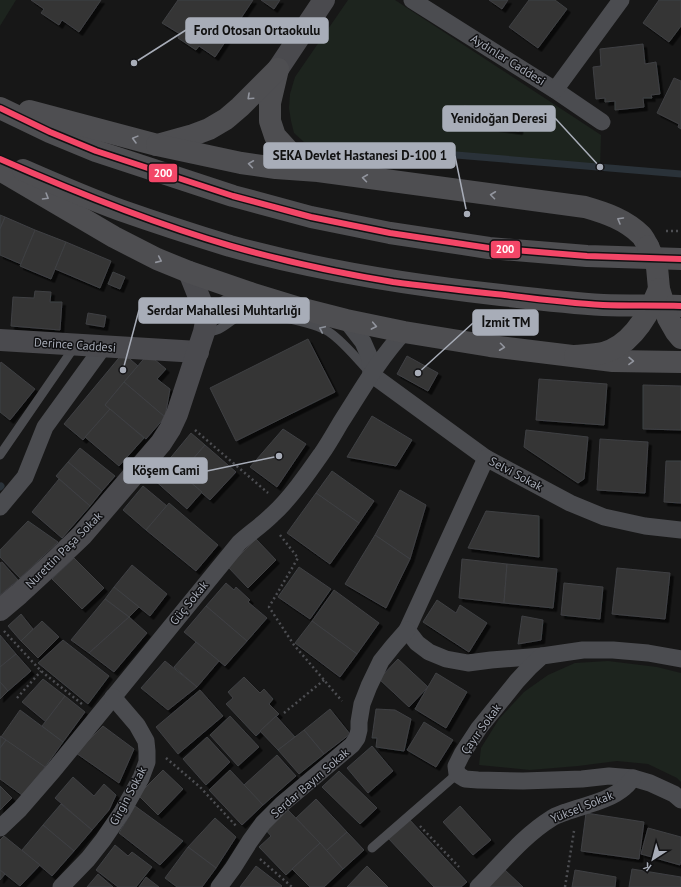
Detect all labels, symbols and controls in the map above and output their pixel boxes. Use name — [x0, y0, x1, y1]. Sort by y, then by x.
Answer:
callout: Ford Otosan Ortaokulu — [186, 18, 328, 43]
text: Ford Otosan Ortaokulu — [194, 22, 320, 39]
street label: Aydınlar Caddesi — [468, 31, 548, 88]
one-way arrow — [248, 92, 255, 99]
callout: Yenidoğan Deresi — [443, 106, 555, 131]
text: Yenidoğan Deresi — [450, 110, 547, 127]
one-way arrow — [132, 135, 138, 143]
callout: SEKA Devlet Hastanesi D-100 1 — [264, 143, 455, 168]
text: SEKA Devlet Hastanesi D-100 1 — [273, 147, 447, 164]
one-way arrow — [248, 160, 254, 169]
line badge: 200 — [148, 163, 178, 183]
text: 200 — [154, 166, 172, 180]
one-way arrow — [362, 174, 368, 183]
one-way arrow — [490, 191, 496, 200]
one-way arrow — [42, 192, 49, 199]
one-way arrow — [617, 218, 624, 225]
line badge: 200 — [490, 240, 521, 259]
text: 200 — [496, 242, 514, 256]
one-way arrow — [155, 255, 163, 263]
callout: Serdar Mahallesi Muhtarlığı — [139, 298, 309, 323]
text: Serdar Mahallesi Muhtarlığı — [147, 302, 301, 319]
callout: İzmit TM — [473, 310, 538, 335]
text: İzmit TM — [482, 314, 530, 331]
one-way arrow — [371, 321, 377, 329]
one-way arrow — [319, 326, 327, 334]
street label: Derince Caddesi — [34, 334, 117, 355]
one-way arrow — [499, 343, 505, 352]
one-way arrow — [628, 357, 634, 365]
street label: Selvi Sokak — [487, 453, 546, 494]
callout: Köşem Cami — [124, 458, 207, 483]
text: Köşem Cami — [132, 462, 200, 479]
street label: Nurettin Paşa Sokak — [22, 508, 105, 591]
street label: Güç Sokak — [166, 577, 211, 628]
street label: Çayır Sokak — [457, 700, 504, 757]
street label: Serdar Bayırı Sokak — [267, 744, 352, 821]
street label: Girgin Sokak — [106, 764, 149, 828]
street label: Yüksel Sokak — [548, 787, 616, 826]
north arrow — [633, 839, 673, 879]
text: K — [640, 859, 654, 875]

